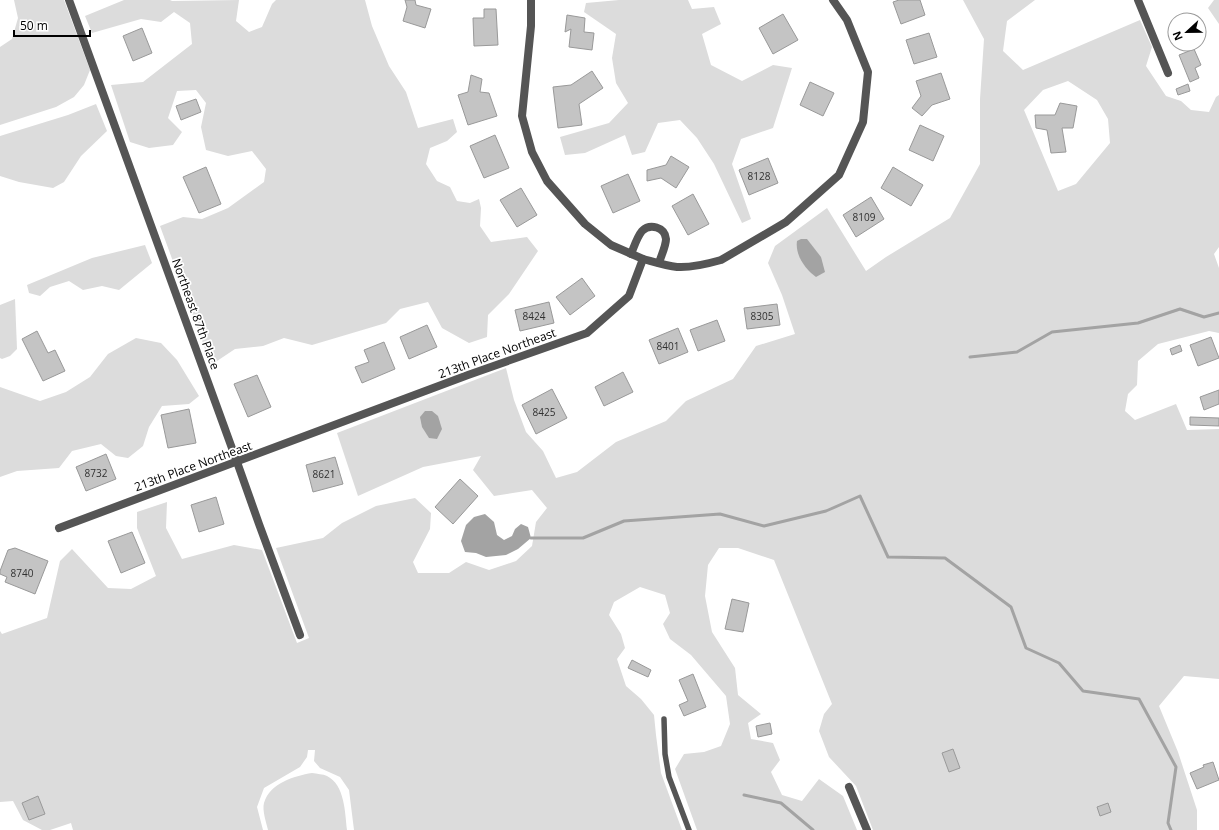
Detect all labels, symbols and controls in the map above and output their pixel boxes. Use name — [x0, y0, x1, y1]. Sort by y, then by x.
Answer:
scale bar — [14, 12, 90, 38]
north arrow — [1167, 12, 1207, 52]
text: 50 m — [20, 17, 48, 34]
text: N — [1169, 29, 1186, 43]
house number: 8128 — [748, 169, 771, 183]
house number: 8109 — [853, 210, 876, 224]
street label: Northeast 87th Place — [168, 256, 224, 372]
house number: 8424 — [523, 309, 546, 323]
house number: 8305 — [751, 309, 774, 323]
street label: 213th Place Northeast — [436, 324, 558, 382]
house number: 8401 — [657, 339, 679, 353]
house number: 8425 — [533, 405, 556, 419]
street label: 213th Place Northeast — [132, 437, 254, 495]
house number: 8732 — [85, 466, 108, 480]
house number: 8621 — [313, 467, 335, 481]
house number: 8740 — [11, 566, 34, 580]

